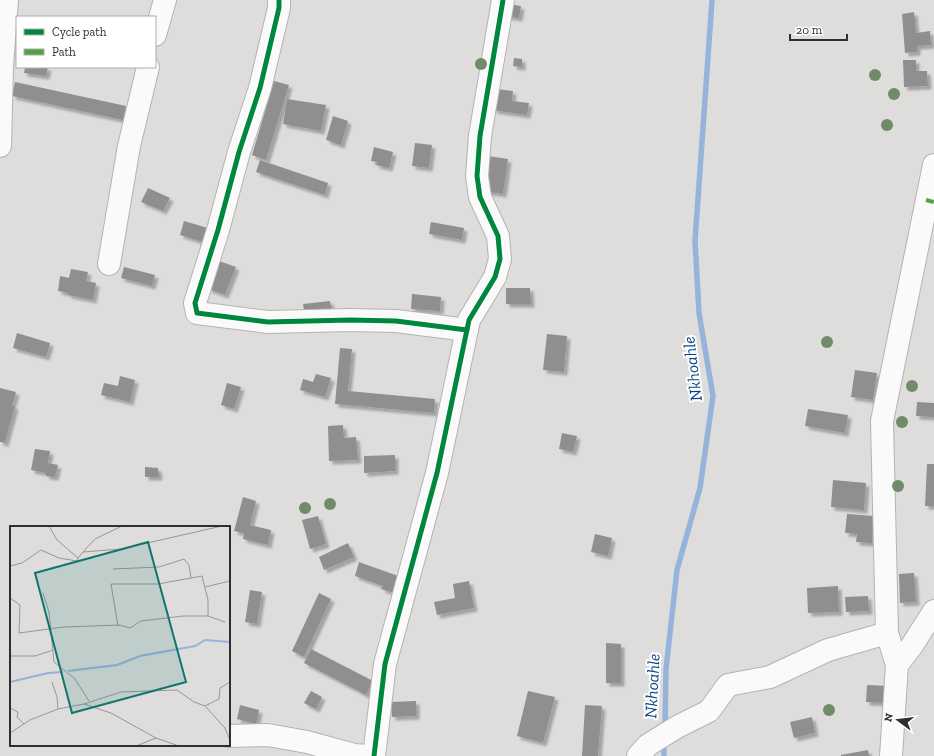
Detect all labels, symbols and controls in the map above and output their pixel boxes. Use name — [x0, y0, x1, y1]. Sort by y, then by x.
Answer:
legend — [16, 16, 156, 68]
scale bar — [790, 16, 847, 42]
text: 20 m — [796, 23, 823, 37]
text: Cycle path — [52, 25, 107, 39]
text: Path — [52, 45, 76, 59]
water label: Nkhoahle — [678, 335, 706, 403]
inset map — [10, 526, 230, 746]
water label: Nkhoahle — [640, 653, 664, 719]
north arrow — [878, 700, 918, 740]
text: N — [881, 711, 896, 723]

